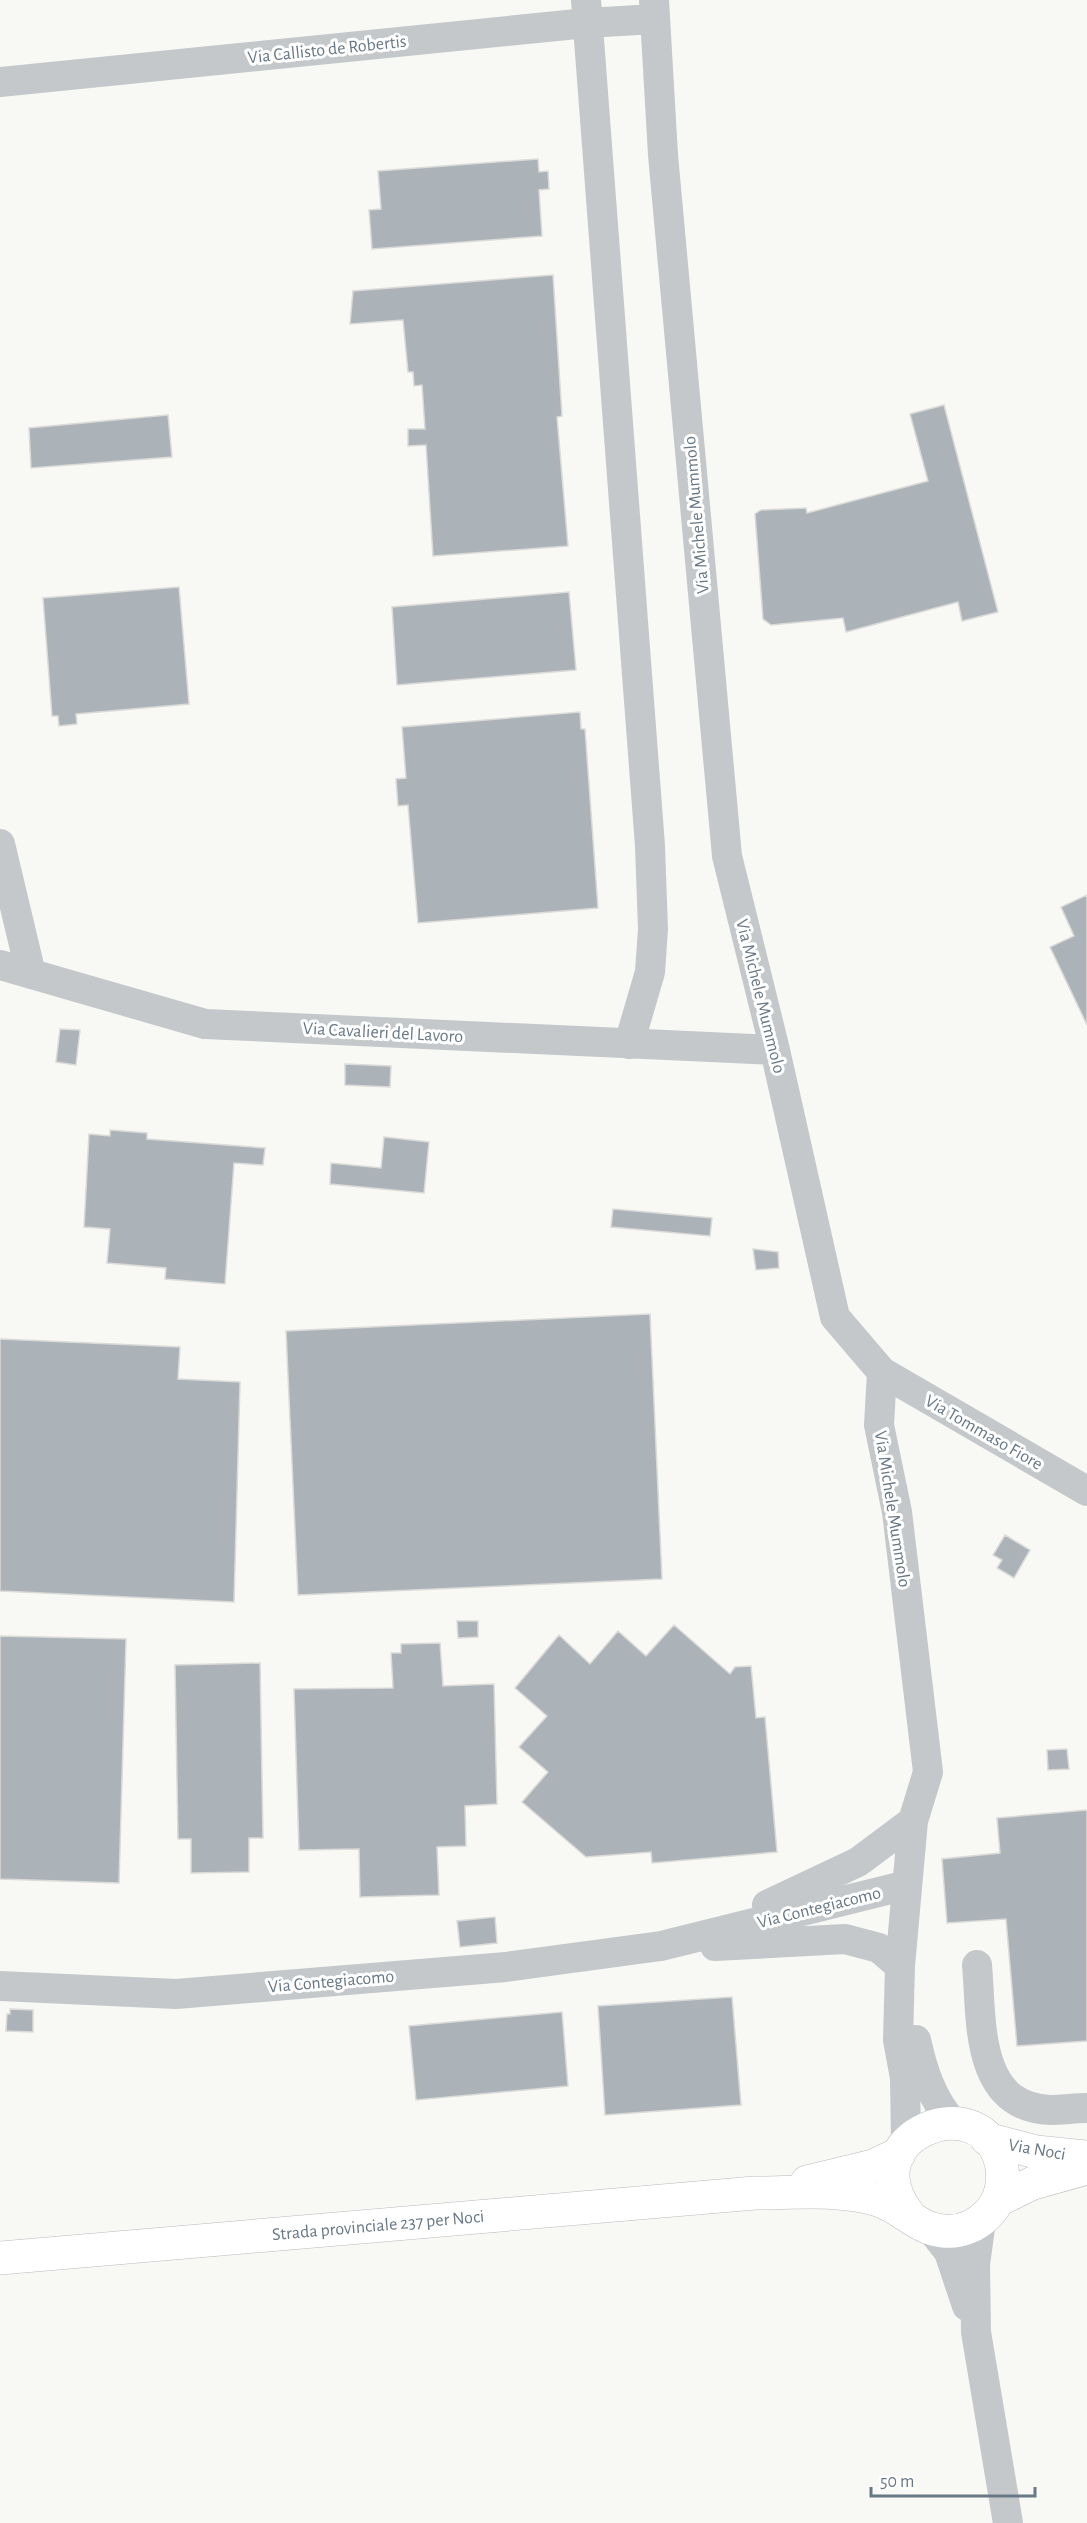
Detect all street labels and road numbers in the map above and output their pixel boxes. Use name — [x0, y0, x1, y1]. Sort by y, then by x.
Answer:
street label: Via Callisto de Robertis — [247, 33, 407, 67]
street label: Via Michele Mummolo — [681, 435, 713, 595]
street label: Via Michele Mummolo — [732, 917, 788, 1075]
street label: Via Cavalieri del Lavoro — [302, 1020, 464, 1046]
street label: Via Tommaso Fiore — [922, 1392, 1045, 1474]
street label: Via Michele Mummolo — [871, 1430, 913, 1589]
street label: Via Contegiacomo — [756, 1884, 883, 1932]
street label: Via Contegiacomo — [267, 1967, 395, 1996]
street label: Via Noci — [1007, 2136, 1067, 2164]
street label: Strada provinciale 237 per Noci — [271, 2208, 485, 2244]

